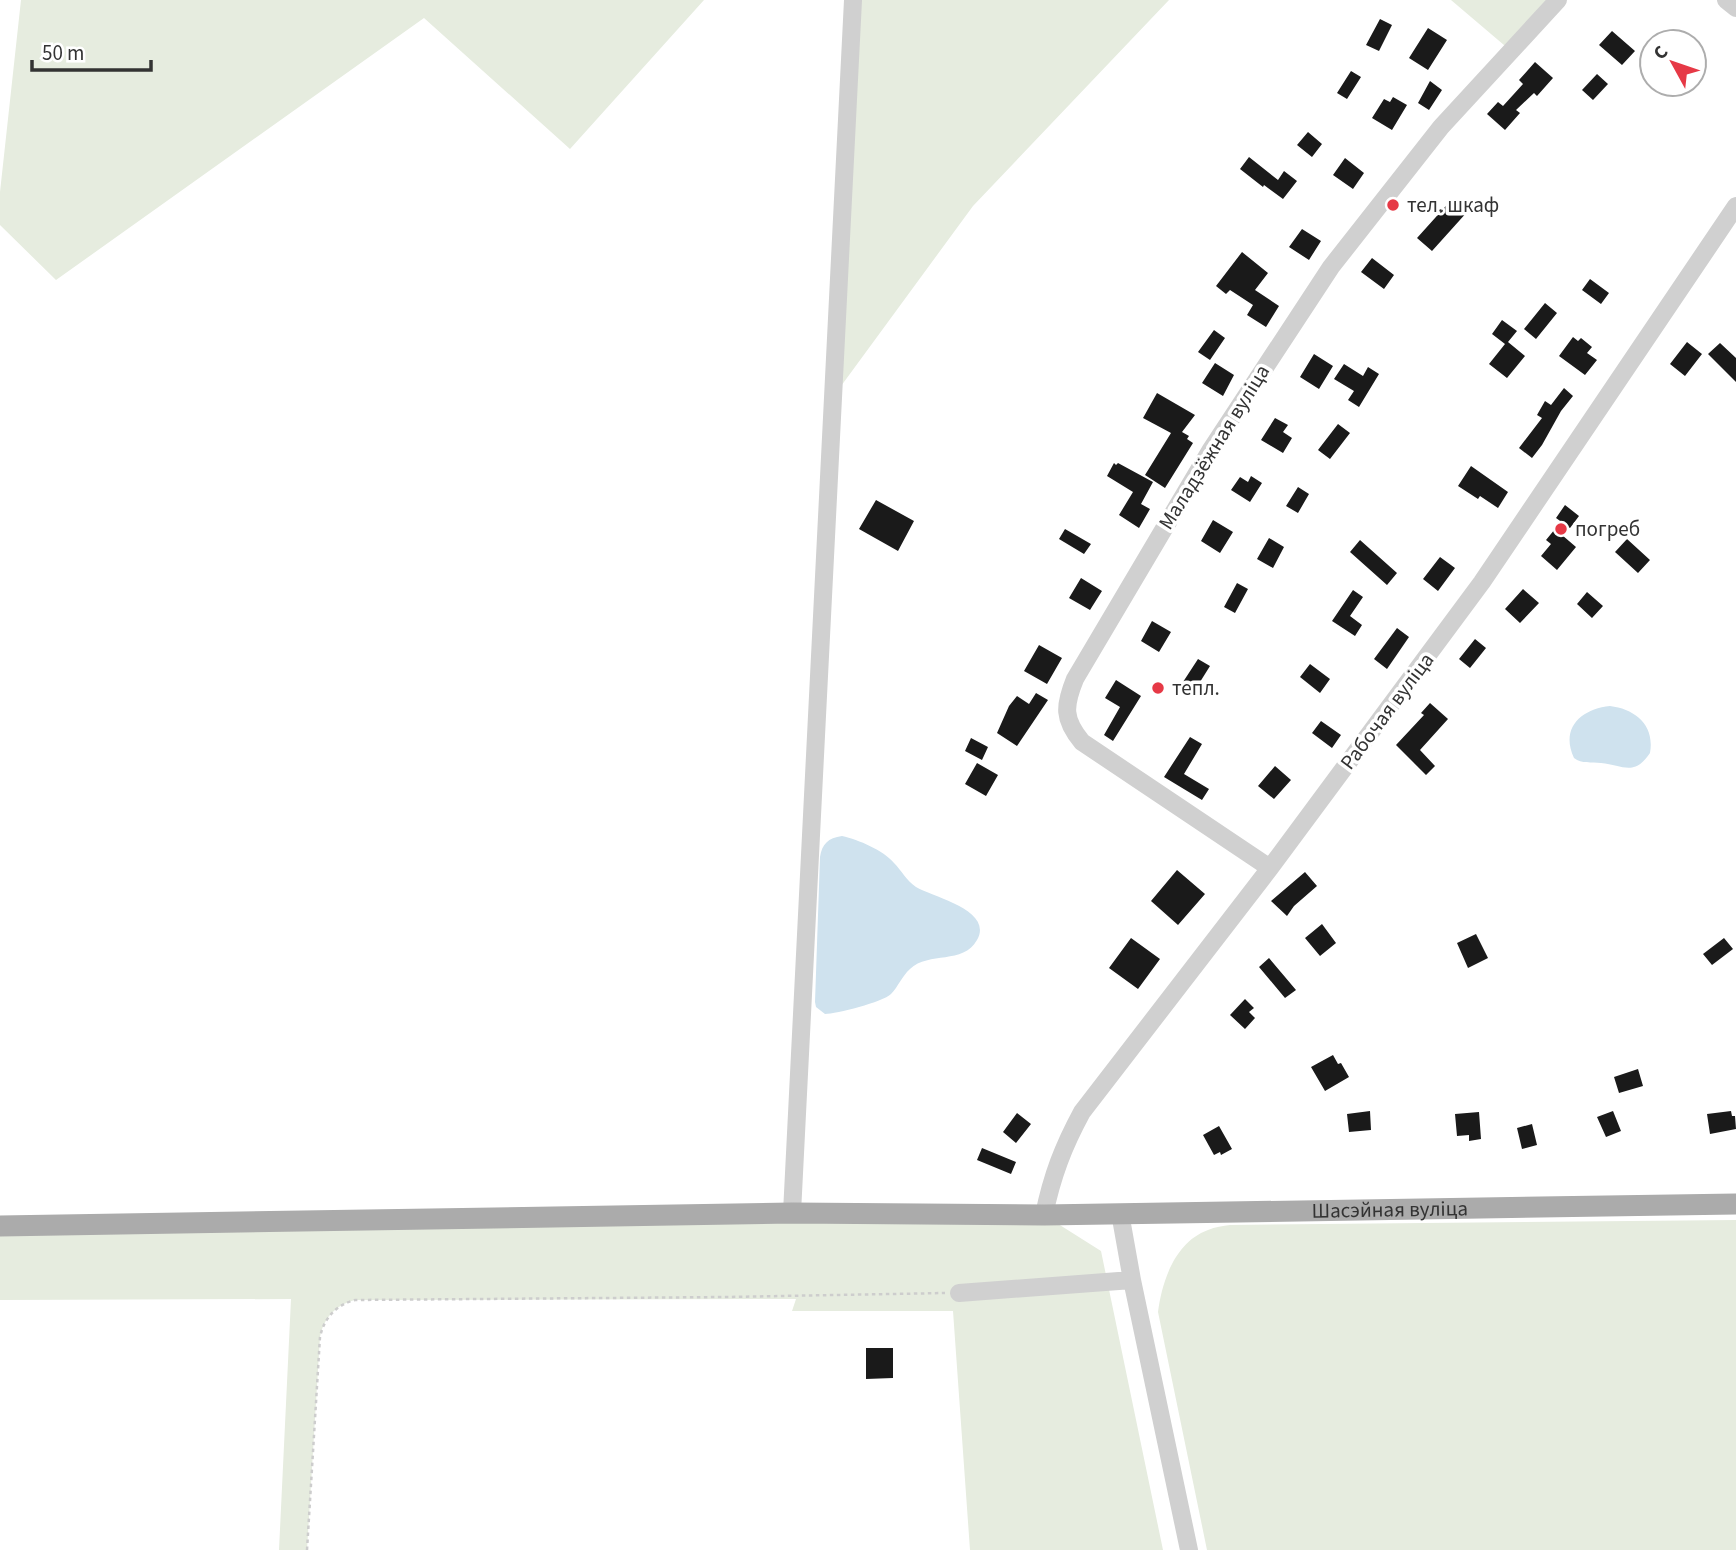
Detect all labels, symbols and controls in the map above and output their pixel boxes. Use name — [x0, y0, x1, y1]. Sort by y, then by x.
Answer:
scale bar — [32, 28, 150, 72]
north arrow — [1638, 28, 1708, 98]
text: 50 m — [42, 38, 84, 68]
text: С — [1647, 40, 1675, 66]
place label: тел. шкаф — [1407, 190, 1499, 220]
marker: тел. шкаф — [1385, 197, 1401, 213]
street label: Маладзёжная вуліца — [1151, 359, 1277, 535]
place label: погреб — [1575, 514, 1640, 544]
marker: погреб — [1553, 521, 1569, 537]
street label: Рабочая вуліца — [1333, 646, 1441, 776]
place label: тепл. — [1172, 673, 1220, 703]
marker: тепл. — [1150, 680, 1166, 696]
street label: Шасэйная вуліца — [1311, 1193, 1468, 1226]

